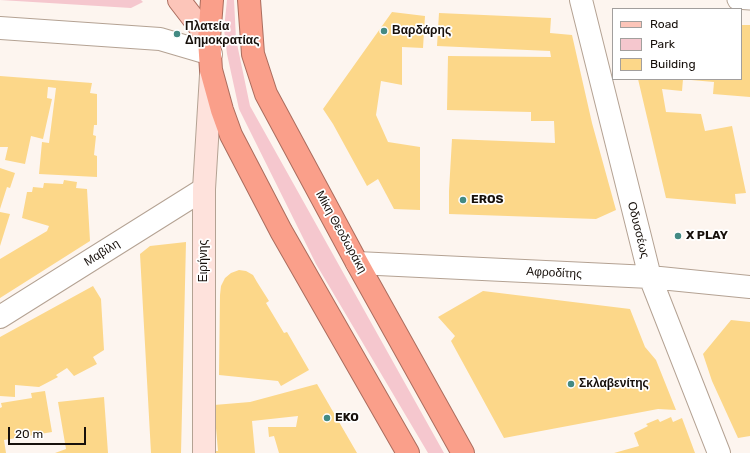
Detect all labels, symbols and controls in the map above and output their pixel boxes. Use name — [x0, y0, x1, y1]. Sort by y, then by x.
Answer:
legend — [612, 8, 742, 80]
text: Road — [650, 17, 678, 31]
place label: Πλατεία Δημοκρατίας — [185, 20, 259, 48]
place label: Βαρδάρης — [392, 24, 451, 38]
marker: Βαρδάρης — [379, 26, 389, 36]
marker: Πλατεία Δημοκρατίας — [172, 29, 182, 39]
text: Park — [650, 37, 675, 51]
text: Building — [650, 57, 696, 71]
street label: Μίκη Θεοδωράκη — [312, 188, 370, 276]
place label: EROS — [471, 193, 503, 207]
marker: EROS — [458, 195, 468, 205]
street label: Οδυσσέως — [624, 200, 652, 260]
place label: X PLAY — [686, 229, 728, 243]
marker: X PLAY — [673, 231, 683, 241]
street label: Μαβίλη — [82, 237, 122, 269]
street label: Ειρήνης — [197, 240, 211, 282]
street label: Αφροδίτης — [526, 264, 582, 282]
place label: Σκλαβενίτης — [579, 377, 649, 391]
marker: Σκλαβενίτης — [566, 379, 576, 389]
place label: EKO — [335, 411, 359, 425]
marker: EKO — [322, 413, 332, 423]
scale bar — [10, 419, 88, 445]
text: 20 m — [15, 427, 43, 441]

